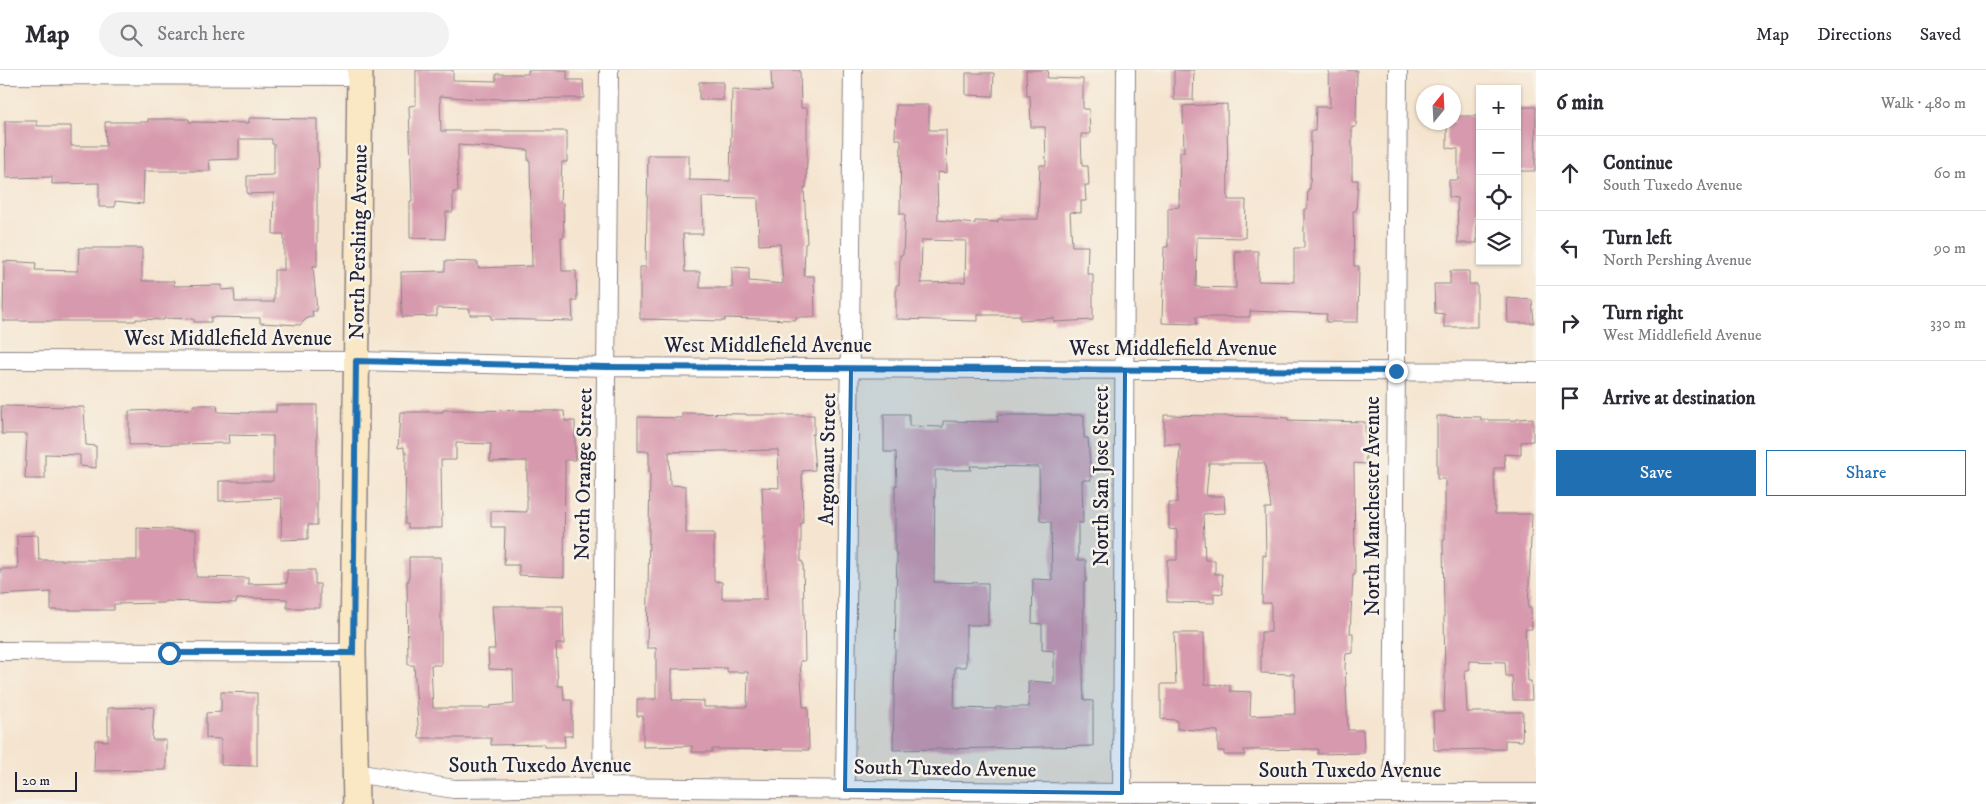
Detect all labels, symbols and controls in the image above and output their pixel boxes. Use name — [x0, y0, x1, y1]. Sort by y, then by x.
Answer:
search box — [99, 12, 449, 57]
text: Map — [25, 20, 69, 50]
icon: search — [117, 21, 145, 49]
text: Search here — [157, 23, 245, 46]
text: Map — [1756, 24, 1789, 46]
text: Directions — [1817, 24, 1892, 46]
text: Saved — [1920, 24, 1961, 46]
north arrow — [1416, 85, 1461, 130]
map controls — [1476, 85, 1521, 265]
button: + — [1476, 85, 1521, 130]
text: 6 min — [1556, 90, 1604, 116]
text: Walk · 480 m — [1881, 93, 1966, 113]
button: − — [1476, 130, 1521, 175]
street label: North Pershing Avenue — [344, 144, 374, 340]
text: Continue — [1603, 152, 1673, 175]
icon: ahead — [1556, 159, 1584, 187]
text: 60 m — [1934, 163, 1966, 183]
button: locate — [1476, 175, 1521, 220]
text: South Tuxedo Avenue — [1603, 175, 1742, 195]
button: layers — [1476, 220, 1521, 265]
text: Turn left — [1603, 227, 1672, 250]
icon: left — [1556, 234, 1584, 262]
text: 90 m — [1934, 238, 1966, 258]
text: North Pershing Avenue — [1603, 250, 1752, 270]
text: Turn right — [1603, 302, 1683, 325]
icon: right — [1556, 309, 1584, 337]
text: 330 m — [1930, 313, 1966, 333]
text: West Middlefield Avenue — [1603, 325, 1762, 345]
street label: West Middlefield Avenue — [123, 326, 332, 352]
street label: West Middlefield Avenue — [663, 333, 872, 359]
street label: West Middlefield Avenue — [1068, 336, 1277, 362]
route end — [1385, 360, 1408, 383]
icon: arrive — [1556, 384, 1584, 412]
street label: North San Jose Street — [1089, 385, 1115, 566]
street label: North Orange Street — [569, 387, 599, 561]
text: Arrive at destination — [1603, 387, 1755, 410]
street label: Argonaut Street — [814, 392, 842, 526]
street label: North Manchester Avenue — [1360, 396, 1386, 616]
button: Save — [1556, 450, 1756, 496]
button: Share — [1766, 450, 1966, 496]
route start — [158, 642, 181, 665]
street label: South Tuxedo Avenue — [449, 753, 632, 779]
street label: South Tuxedo Avenue — [853, 754, 1037, 784]
street label: South Tuxedo Avenue — [1259, 758, 1442, 784]
scale bar — [15, 769, 78, 792]
text: 20 m — [22, 772, 50, 790]

